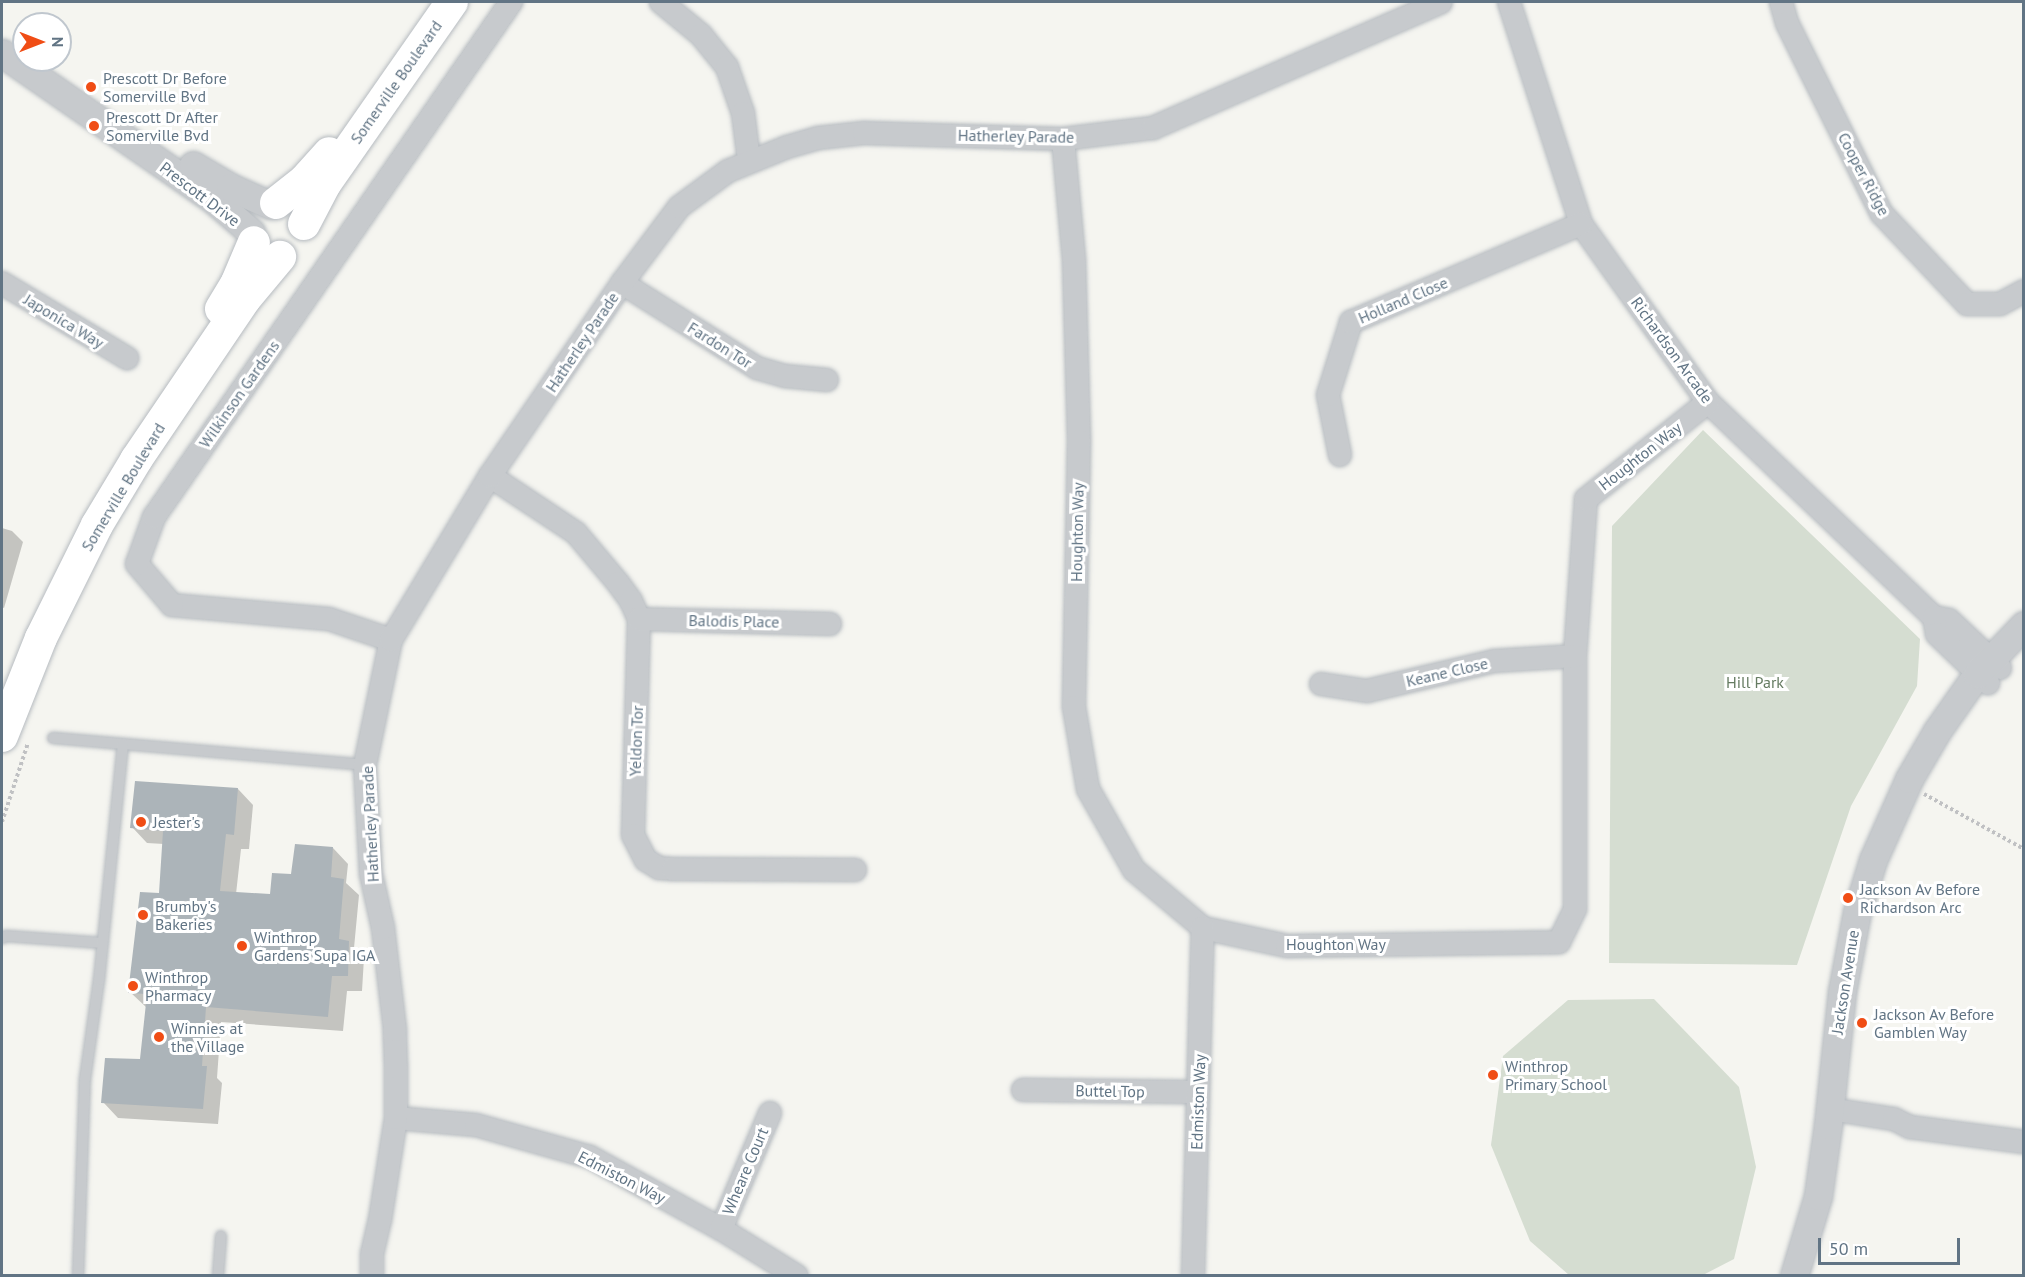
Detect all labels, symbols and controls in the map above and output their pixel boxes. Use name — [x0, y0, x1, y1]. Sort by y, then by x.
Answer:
north arrow — [12, 12, 72, 72]
street label: Somerville Boulevard — [346, 17, 446, 147]
text: N — [48, 37, 68, 47]
place label: Prescott Dr Before Somerville Bvd — [103, 68, 227, 106]
marker: Prescott Dr Before Somerville Bvd — [84, 80, 98, 94]
place label: Prescott Dr After Somerville Bvd — [106, 107, 218, 145]
marker: Prescott Dr After Somerville Bvd — [87, 119, 101, 133]
street label: Hatherley Parade — [957, 125, 1075, 147]
street label: Cooper Ridge — [1834, 129, 1894, 219]
street label: Prescott Drive — [156, 158, 244, 230]
street label: Holland Close — [1355, 273, 1451, 327]
street label: Hatherley Parade — [541, 288, 623, 396]
street label: Japonica Way — [20, 290, 108, 352]
street label: Richardson Arcade — [1627, 293, 1717, 407]
street label: Fardon Tor — [684, 318, 756, 372]
street label: Wilkinson Gardens — [195, 337, 283, 451]
street label: Houghton Way — [1595, 418, 1685, 494]
street label: Somerville Boulevard — [77, 419, 169, 555]
street label: Houghton Way — [1067, 482, 1087, 582]
street label: Balodis Place — [688, 611, 780, 631]
street label: Keane Close — [1404, 653, 1490, 691]
park label: Hill Park — [1726, 672, 1784, 692]
street label: Yeldon Tor — [625, 705, 647, 777]
street label: Hatherley Parade — [357, 765, 383, 883]
place label: Jester's — [153, 812, 201, 832]
marker: Jester's — [134, 815, 148, 829]
place label: Jackson Av Before Richardson Arc — [1860, 879, 1981, 917]
marker: Jackson Av Before Richardson Arc — [1841, 891, 1855, 905]
place label: Brumby's Bakeries — [155, 896, 217, 934]
marker: Brumby's Bakeries — [136, 908, 150, 922]
place label: Winthrop Gardens Supa IGA — [254, 927, 375, 965]
street label: Jackson Avenue — [1827, 928, 1863, 1036]
street label: Houghton Way — [1286, 934, 1386, 954]
marker: Winthrop Gardens Supa IGA — [235, 939, 249, 953]
place label: Winthrop Pharmacy — [145, 967, 211, 1005]
marker: Winthrop Pharmacy — [126, 979, 140, 993]
place label: Jackson Av Before Gamblen Way — [1874, 1004, 1995, 1042]
marker: Jackson Av Before Gamblen Way — [1855, 1016, 1869, 1030]
place label: Winnies at the Village — [171, 1018, 245, 1056]
marker: Winnies at the Village — [152, 1030, 166, 1044]
street label: Edmiston Way — [1187, 1054, 1209, 1150]
place label: Winthrop Primary School — [1505, 1056, 1607, 1094]
marker: Winthrop Primary School — [1486, 1068, 1500, 1082]
street label: Buttel Top — [1075, 1081, 1145, 1101]
street label: Wheare Court — [718, 1124, 772, 1218]
street label: Edmiston Way — [575, 1147, 669, 1207]
scale bar — [1821, 1226, 1964, 1264]
text: 50 m — [1829, 1237, 1868, 1260]

